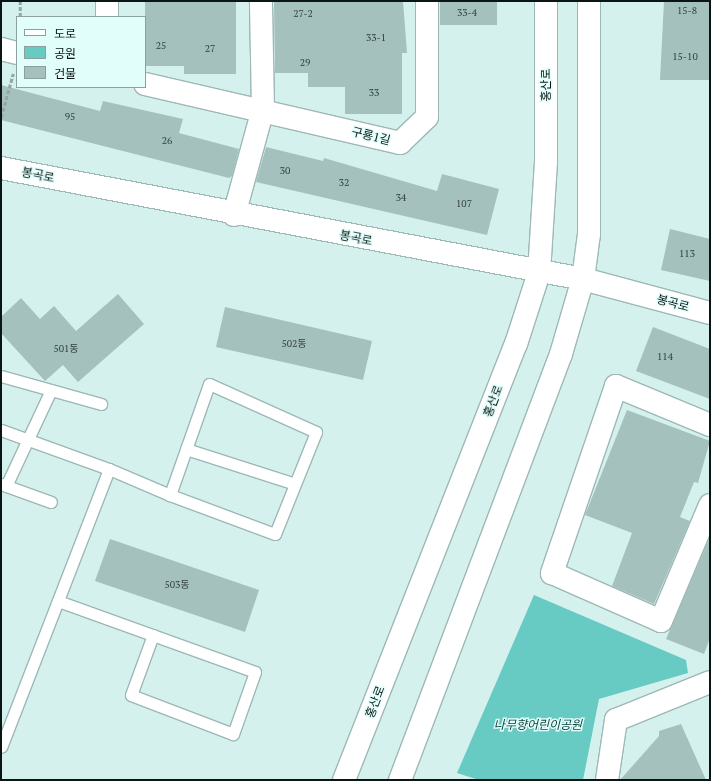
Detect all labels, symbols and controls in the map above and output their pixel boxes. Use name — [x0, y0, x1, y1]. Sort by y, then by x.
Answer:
house number: 15-8 — [677, 5, 697, 17]
house number: 33-4 — [457, 7, 477, 19]
house number: 27-2 — [293, 8, 313, 20]
legend — [16, 16, 146, 88]
text: 도로 — [54, 26, 76, 41]
house number: 33-1 — [366, 32, 386, 44]
house number: 25 — [156, 40, 166, 52]
house number: 27 — [205, 43, 215, 55]
text: 공원 — [54, 46, 76, 61]
house number: 15-10 — [672, 51, 698, 63]
house number: 29 — [300, 57, 310, 69]
text: 건물 — [54, 66, 76, 81]
street label: 홍산로 — [539, 68, 553, 102]
house number: 33 — [369, 87, 379, 99]
house number: 95 — [65, 111, 75, 123]
street label: 구룡1길 — [350, 124, 392, 148]
house number: 26 — [162, 135, 172, 147]
street label: 봉곡로 — [20, 165, 56, 185]
house number: 30 — [280, 165, 290, 177]
house number: 32 — [339, 177, 349, 189]
house number: 34 — [396, 192, 406, 204]
house number: 107 — [456, 198, 472, 210]
street label: 봉곡로 — [338, 228, 374, 248]
house number: 113 — [679, 248, 695, 260]
street label: 봉곡로 — [655, 292, 691, 314]
house number: 502동 — [281, 338, 307, 350]
house number: 501동 — [53, 343, 79, 355]
house number: 114 — [657, 351, 673, 363]
street label: 홍산로 — [480, 383, 506, 419]
house number: 503동 — [164, 579, 190, 591]
street label: 홍산로 — [362, 684, 388, 720]
park label: 나무향어린이공원 — [494, 718, 582, 732]

